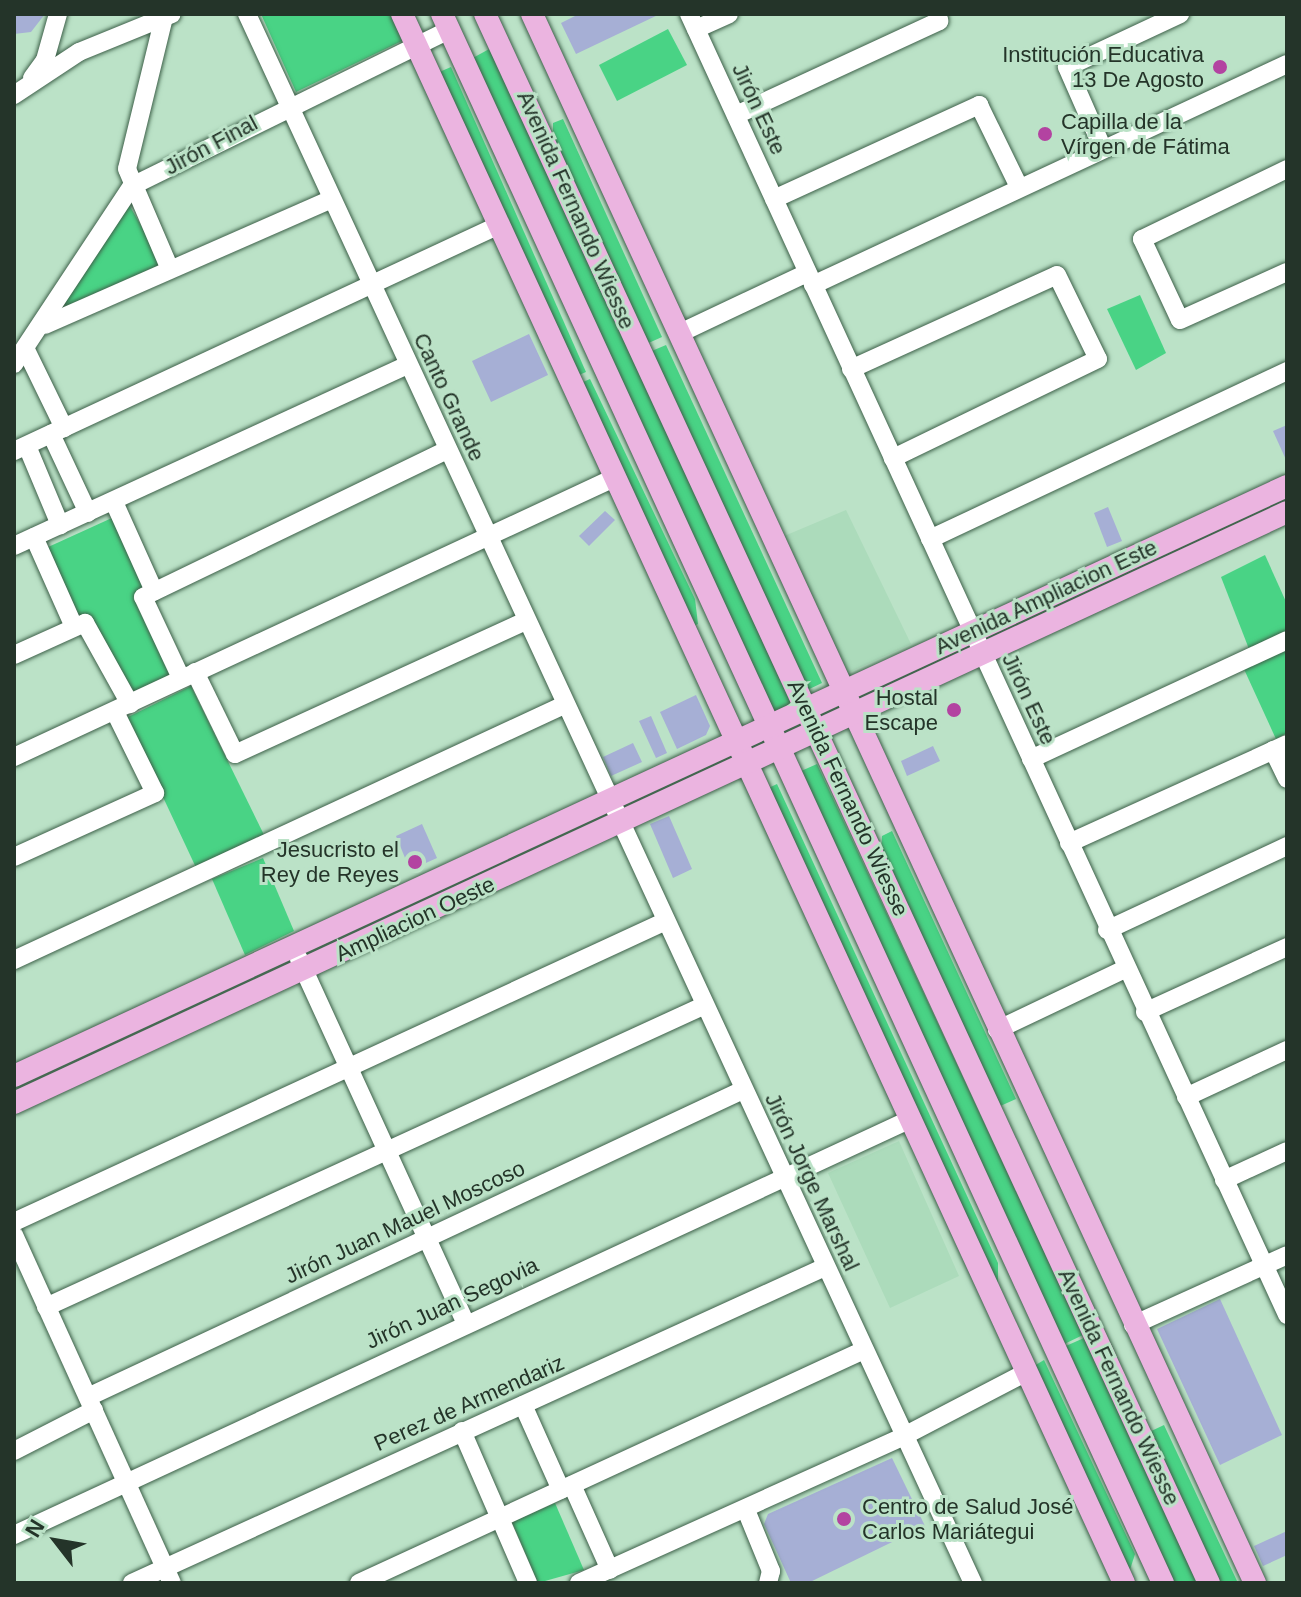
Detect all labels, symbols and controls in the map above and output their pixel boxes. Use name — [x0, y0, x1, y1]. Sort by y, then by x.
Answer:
place label: Institución Educativa 13 De Agosto — [1002, 41, 1204, 92]
marker: Institución Educativa 13 De Agosto — [1211, 58, 1229, 76]
street label: Jirón Este — [726, 59, 792, 159]
street label: Avenida Fernando Wiesse — [512, 87, 640, 333]
place label: Capilla de la Vírgen de Fátima — [1061, 108, 1230, 160]
street label: Jirón Final — [160, 110, 262, 180]
marker: Capilla de la Vírgen de Fátima — [1036, 125, 1054, 143]
street label: Canto Grande — [408, 329, 490, 465]
street label: Avenida Ampliacion Este — [930, 534, 1162, 660]
street label: Jirón Este — [996, 649, 1062, 749]
street label: Avenida Fernando Wiesse — [782, 676, 914, 920]
place label: Hostal Escape — [865, 684, 938, 736]
marker: Hostal Escape — [945, 701, 963, 719]
place label: Jesucristo el Rey de Reyes — [261, 836, 399, 888]
marker: Jesucristo el Rey de Reyes — [406, 853, 424, 871]
street label: Ampliacion Oeste — [331, 871, 499, 967]
street label: Jirón Jorge Marshal — [759, 1089, 865, 1275]
street label: Jirón Juan Mauel Moscoso — [281, 1155, 529, 1289]
street label: Jirón Juan Segovia — [362, 1251, 542, 1355]
street label: Avenida Fernando Wiesse — [1053, 1265, 1185, 1509]
street label: Perez de Armendariz — [369, 1349, 569, 1457]
place label: Centro de Salud José Carlos Mariátegui — [862, 1493, 1074, 1544]
north arrow — [16, 1501, 96, 1581]
marker: Centro de Salud José Carlos Mariátegui — [833, 1508, 855, 1530]
text: N — [20, 1515, 50, 1542]

